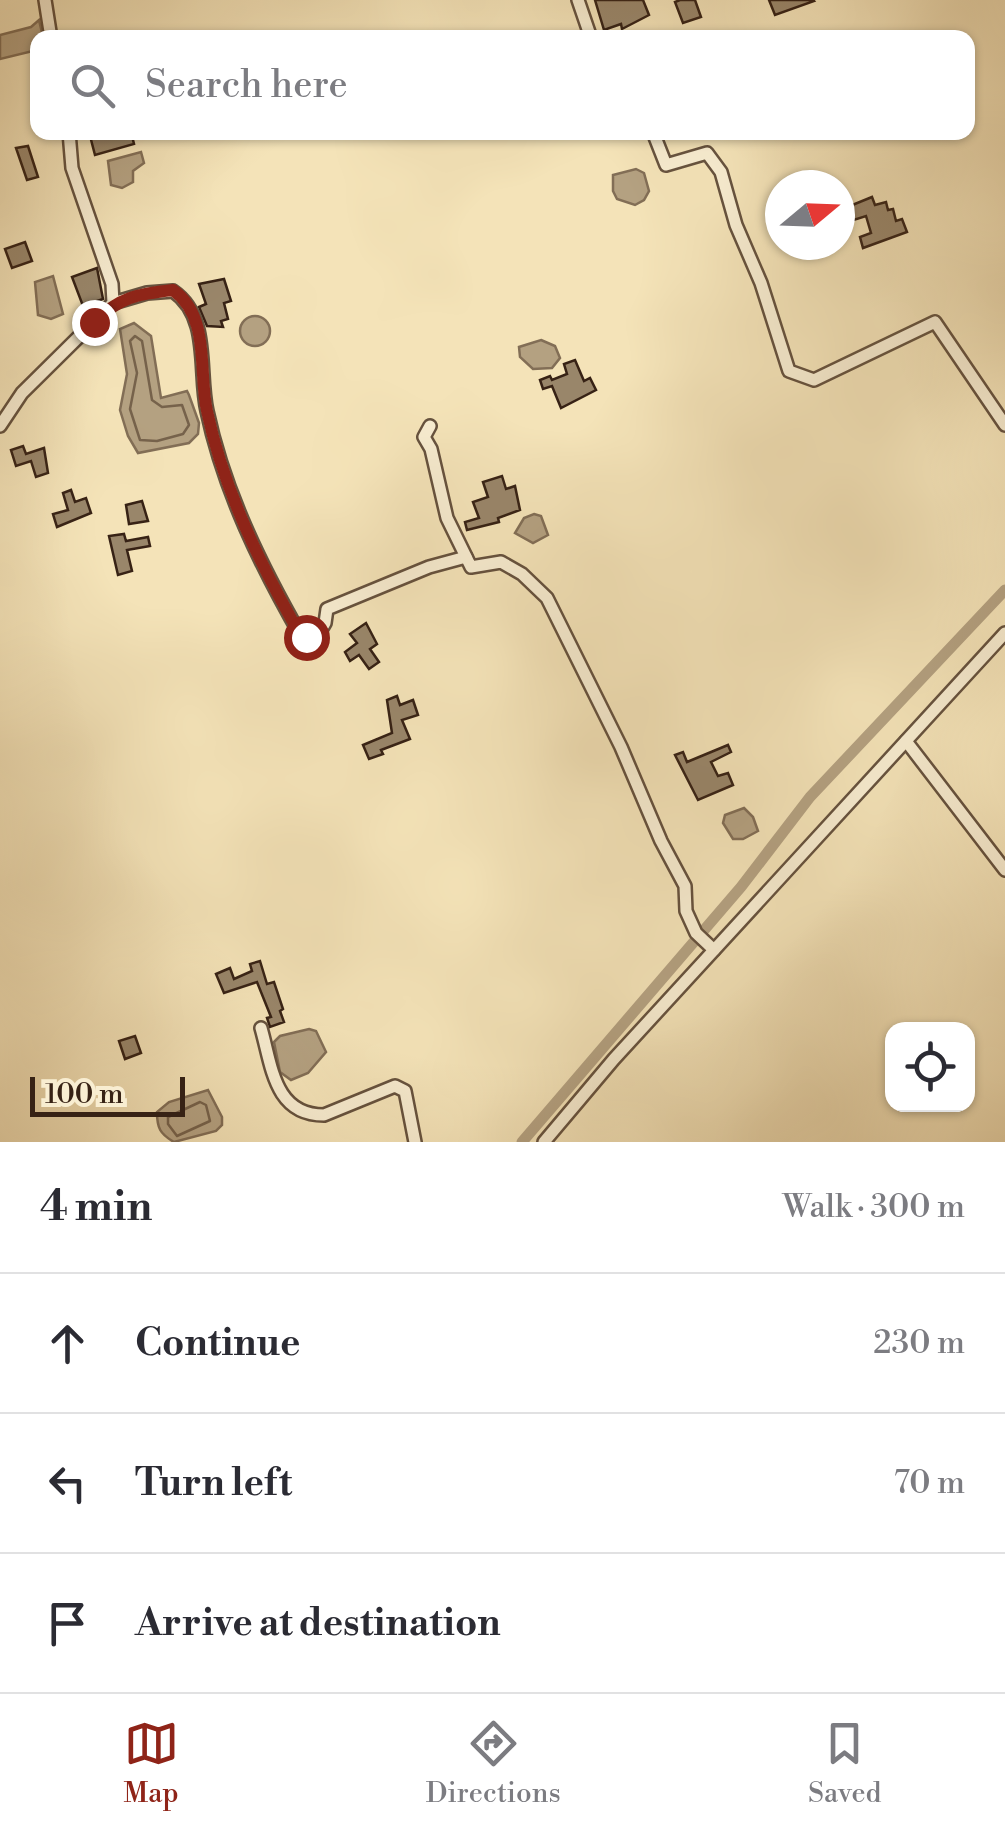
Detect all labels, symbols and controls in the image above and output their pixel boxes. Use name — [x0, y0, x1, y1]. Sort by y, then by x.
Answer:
search box — [30, 30, 975, 140]
icon: search — [65, 58, 120, 113]
text: Search here — [145, 62, 348, 109]
north arrow — [765, 170, 855, 260]
route end — [72, 300, 118, 346]
route start — [284, 615, 330, 661]
map controls — [885, 1022, 975, 1112]
button: locate — [885, 1022, 975, 1112]
scale bar — [30, 1072, 185, 1116]
text: 100 m — [45, 1077, 124, 1112]
text: 4 min — [40, 1181, 152, 1234]
text: Walk · 300 m — [782, 1187, 965, 1227]
icon: ahead — [40, 1316, 95, 1371]
text: Continue — [135, 1320, 300, 1367]
text: 230 m — [873, 1323, 965, 1363]
icon: left — [40, 1456, 95, 1511]
text: Turn left — [135, 1460, 292, 1507]
text: 70 m — [894, 1463, 965, 1503]
icon: arrive — [40, 1596, 95, 1651]
text: Arrive at destination — [135, 1600, 501, 1647]
tab: Map — [124, 1716, 179, 1811]
tab: Directions — [426, 1716, 561, 1811]
tab: Saved — [808, 1716, 881, 1811]

